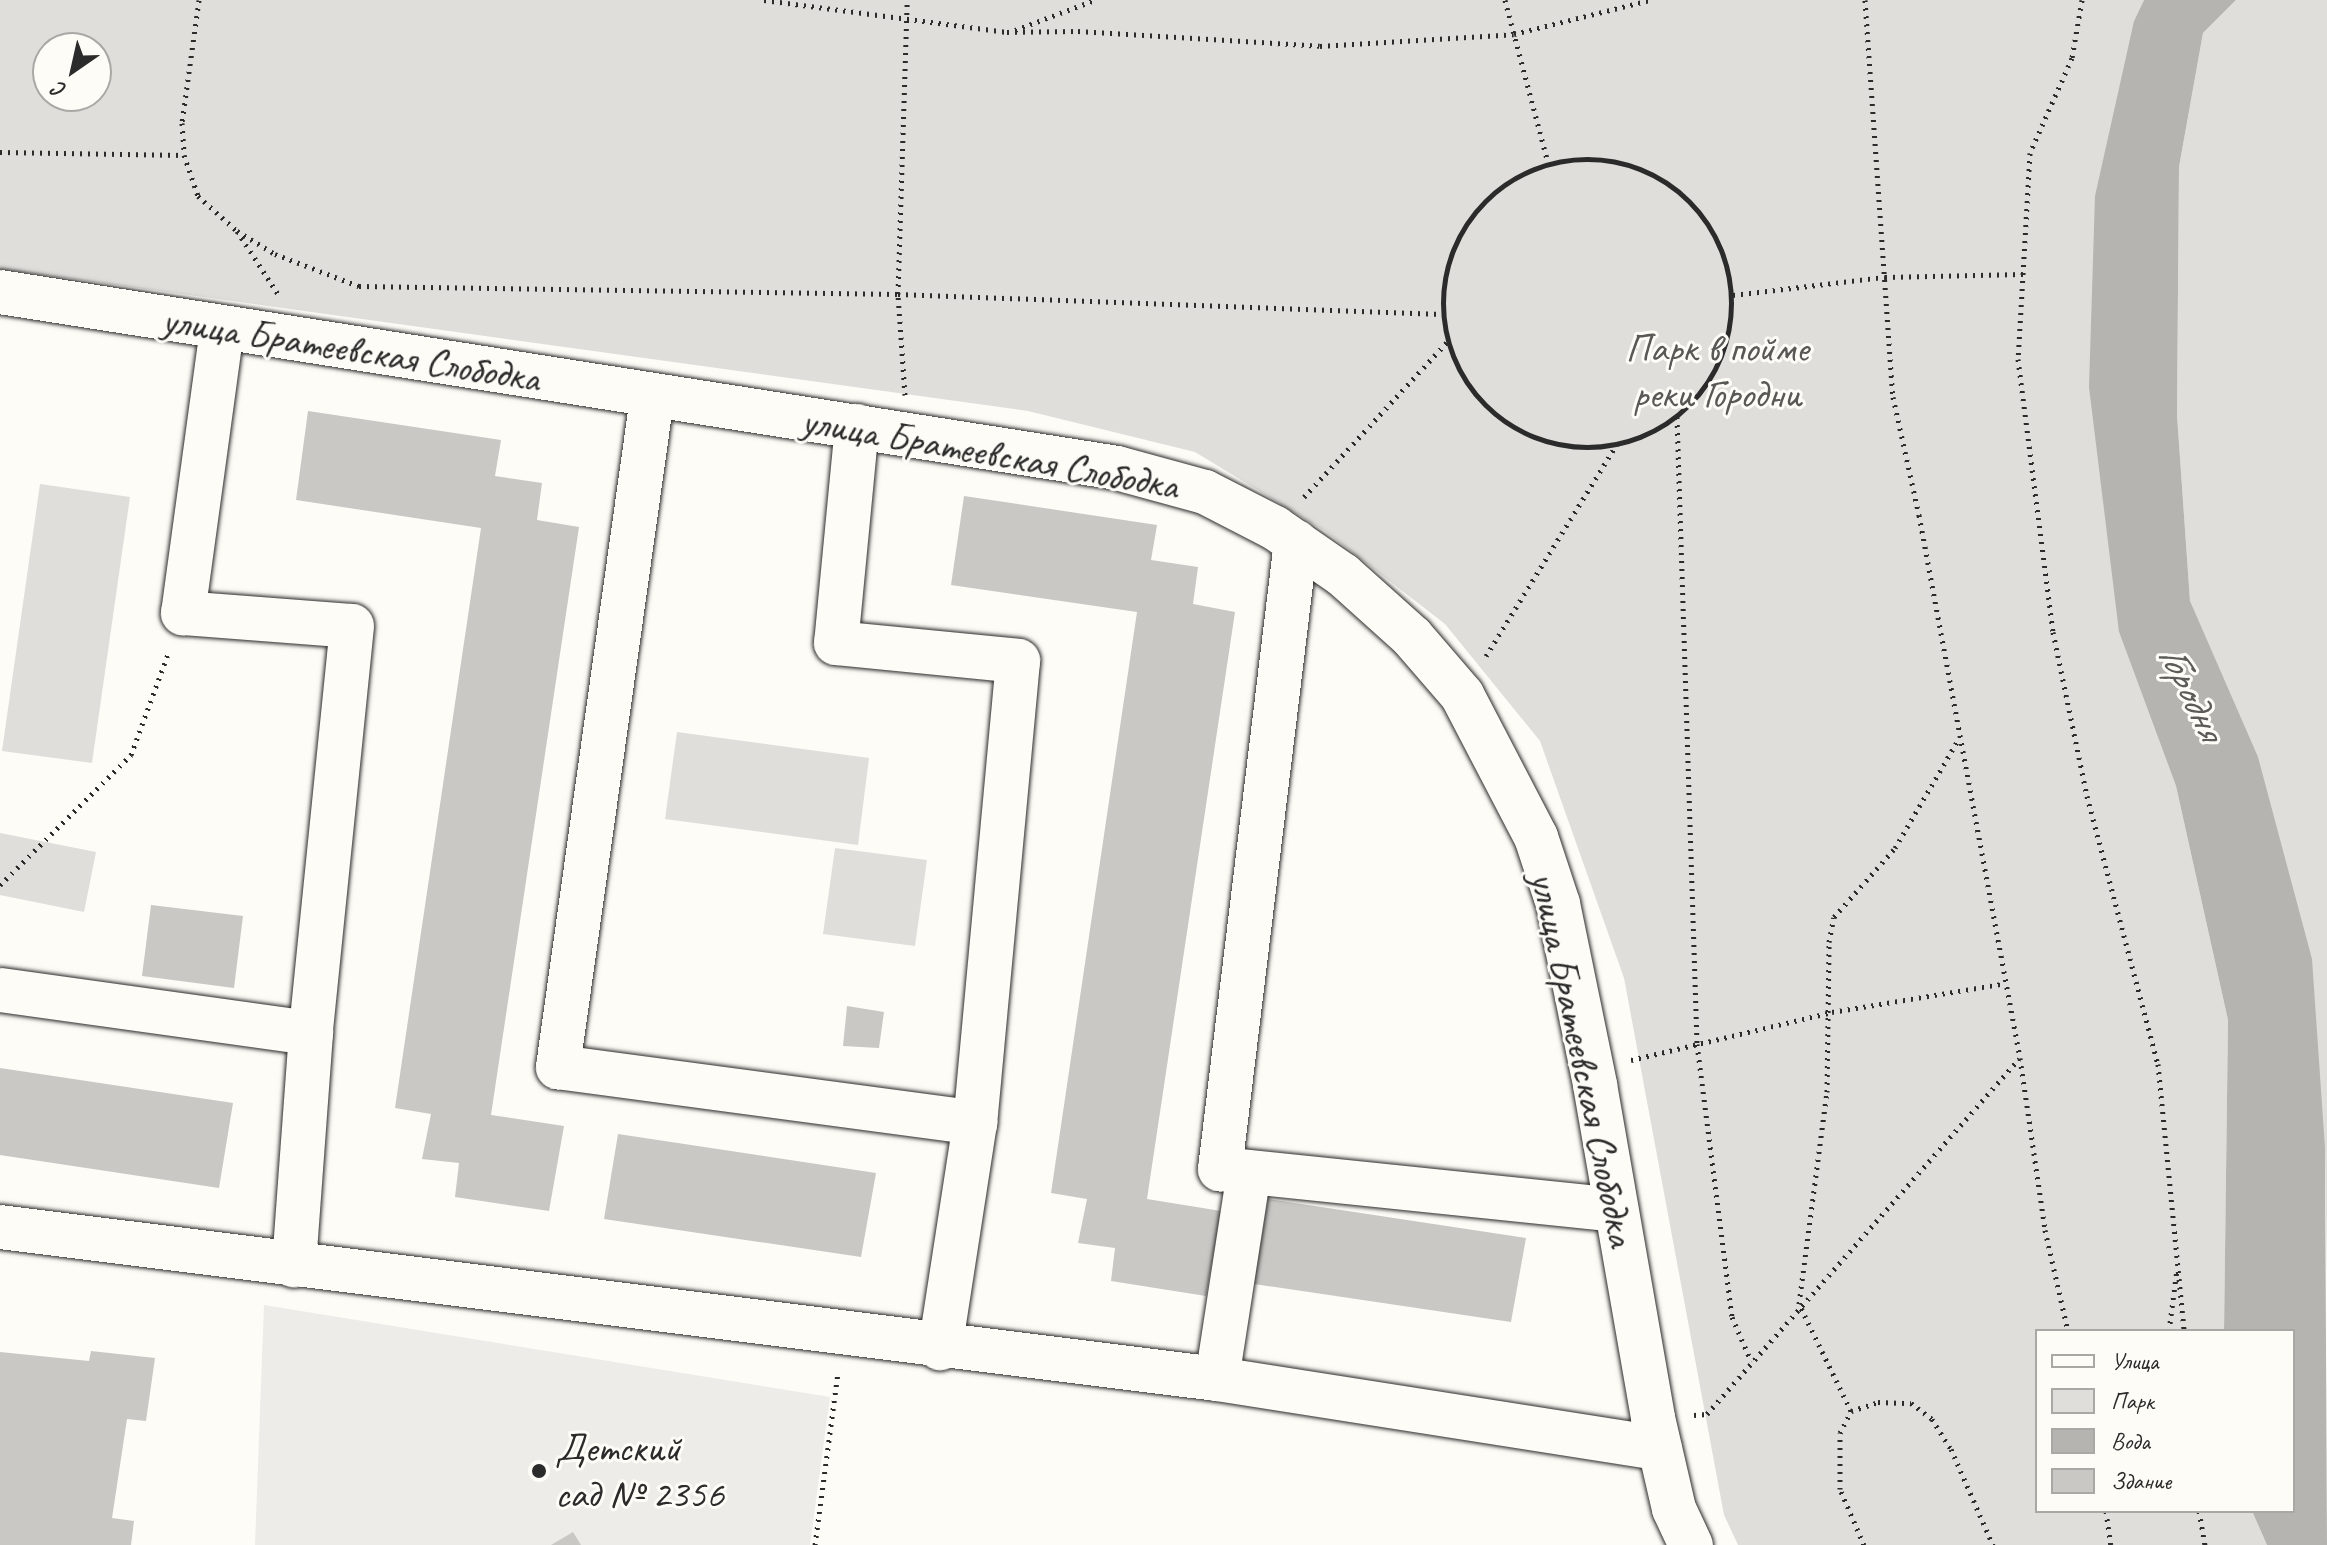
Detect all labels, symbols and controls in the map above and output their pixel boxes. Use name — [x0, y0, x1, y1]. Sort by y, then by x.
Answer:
north arrow — [32, 32, 112, 112]
text: С — [47, 76, 72, 105]
street label: улица Братеевская Слободка — [156, 295, 546, 403]
park label: Парк в пойме реки Городни — [1626, 324, 1808, 418]
street label: улица Братеевская Слободка — [795, 396, 1185, 510]
water label: Городня — [2147, 637, 2235, 747]
street label: улица Братеевская Слободка — [1519, 865, 1647, 1253]
legend — [2035, 1329, 2295, 1513]
text: Улица — [2111, 1346, 2159, 1376]
text: Парк — [2111, 1386, 2154, 1416]
place label: Детский сад № 2356 — [555, 1424, 724, 1518]
text: Вода — [2111, 1426, 2150, 1456]
marker: Детский сад № 2356 — [530, 1462, 548, 1480]
text: Здание — [2111, 1466, 2171, 1496]

